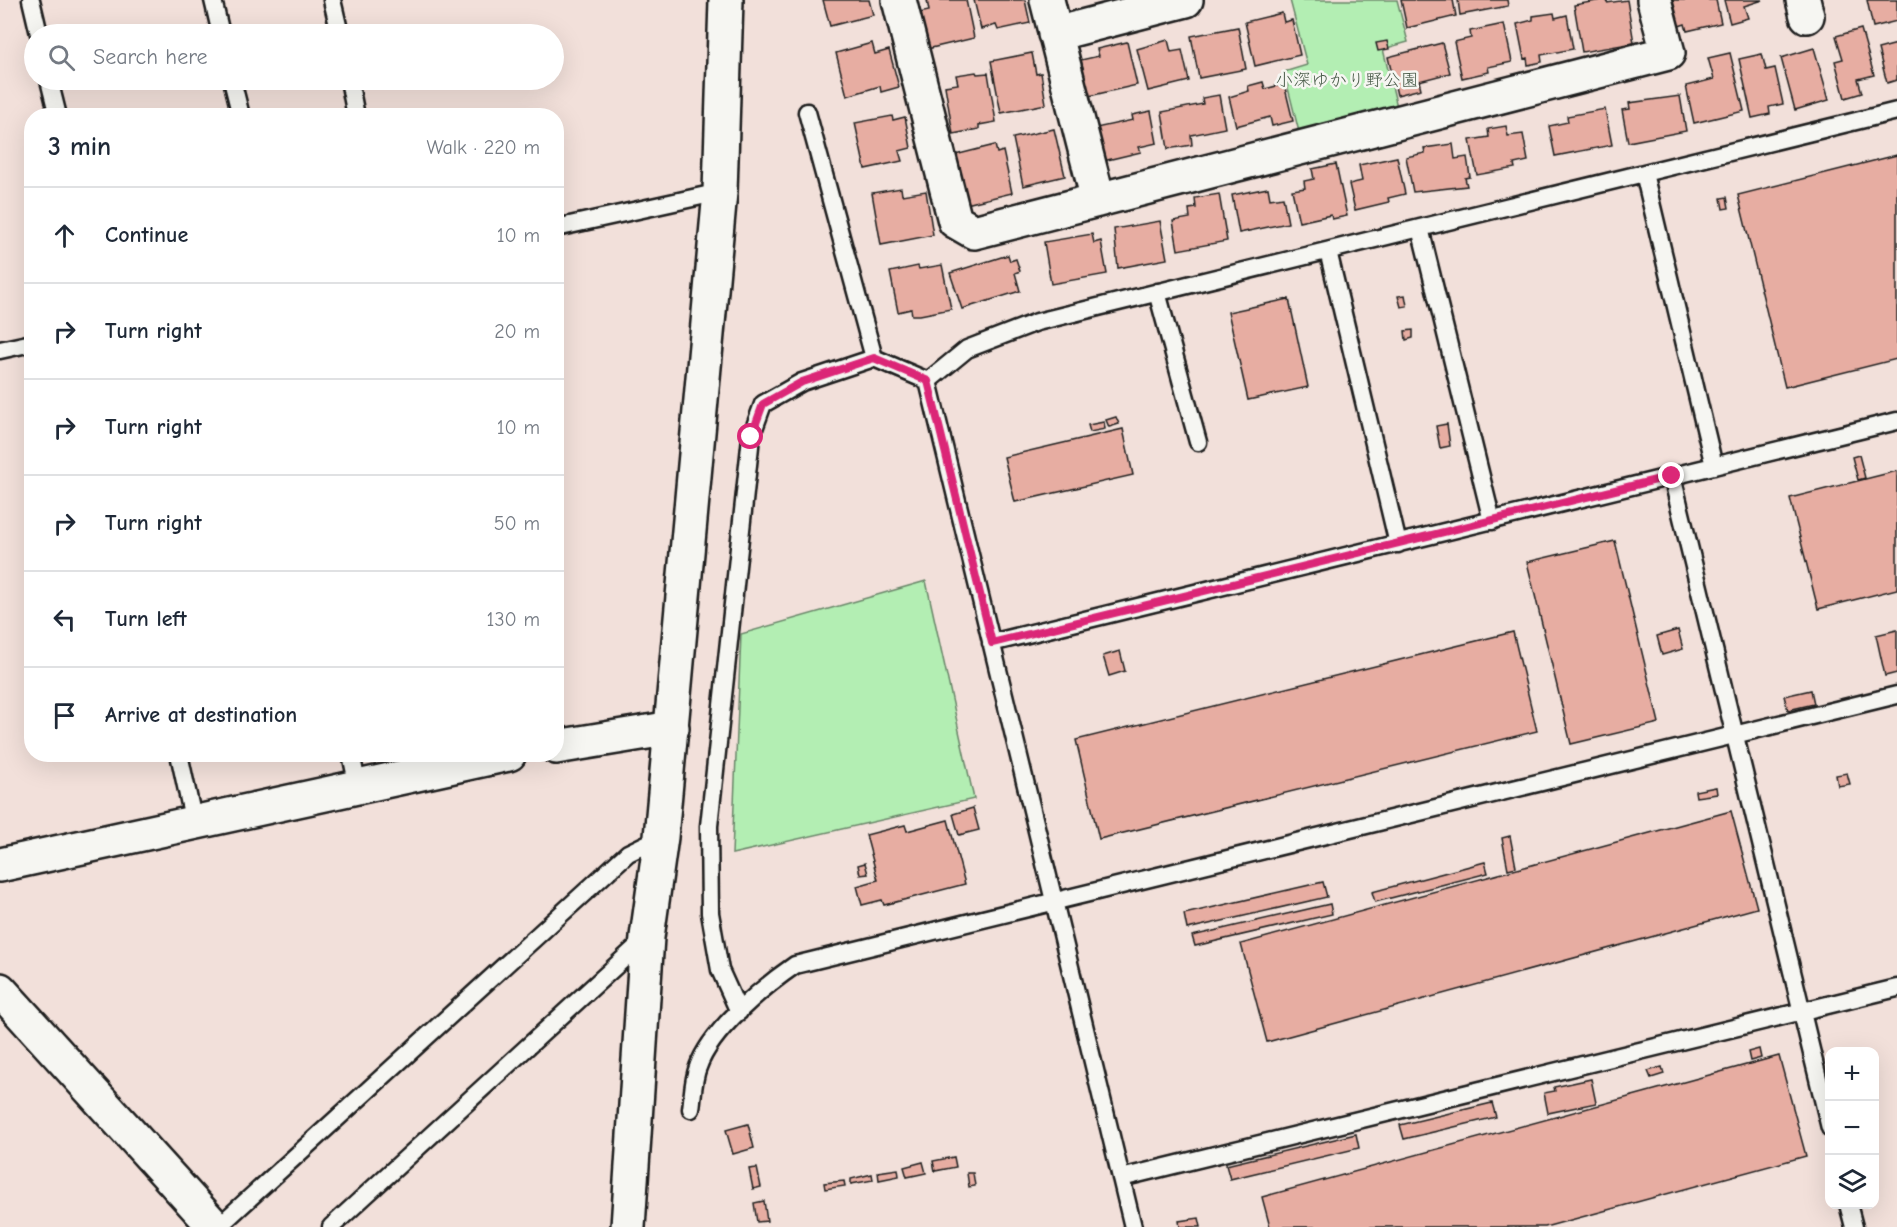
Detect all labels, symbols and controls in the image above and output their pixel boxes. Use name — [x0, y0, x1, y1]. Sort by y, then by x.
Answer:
search box — [24, 24, 564, 90]
icon: search — [45, 41, 78, 74]
text: Search here — [93, 44, 208, 70]
park label: 小深ゆかり野公園 — [1275, 70, 1419, 91]
text: 3 min — [48, 132, 111, 162]
text: Walk · 220 m — [426, 136, 540, 159]
icon: ahead — [48, 219, 81, 252]
text: Continue — [105, 222, 188, 248]
text: 10 m — [497, 224, 540, 247]
icon: right — [48, 315, 81, 348]
text: Turn right — [105, 318, 202, 344]
text: 20 m — [494, 320, 540, 343]
icon: right — [48, 411, 81, 444]
text: Turn right — [105, 414, 202, 440]
text: 10 m — [497, 416, 540, 439]
route start — [737, 423, 763, 449]
route end — [1658, 462, 1684, 488]
icon: right — [48, 507, 81, 540]
text: Turn right — [105, 510, 202, 536]
text: 50 m — [494, 512, 540, 535]
icon: left — [48, 603, 81, 636]
text: Turn left — [105, 606, 187, 632]
text: 130 m — [487, 608, 540, 631]
icon: arrive — [48, 699, 81, 732]
text: Arrive at destination — [105, 702, 297, 728]
map controls — [1825, 1047, 1879, 1209]
button: + — [1825, 1047, 1879, 1101]
button: − — [1825, 1101, 1879, 1155]
button: layers — [1825, 1155, 1879, 1209]

